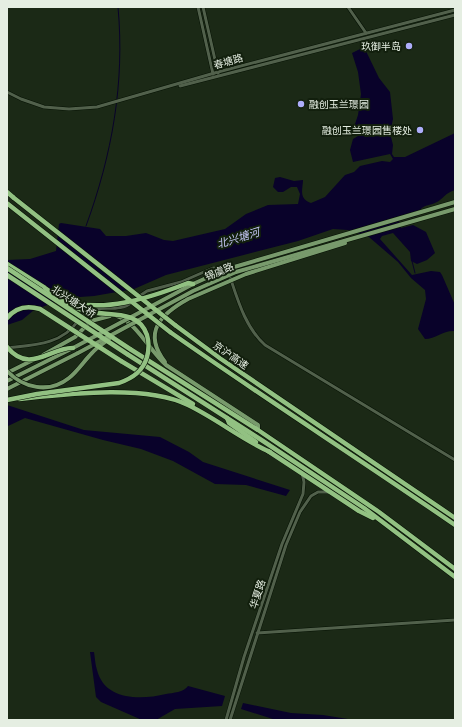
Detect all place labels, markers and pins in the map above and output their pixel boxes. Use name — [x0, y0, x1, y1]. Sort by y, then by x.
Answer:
place label: 玖御半岛 — [361, 41, 401, 52]
marker: 玖御半岛 — [404, 41, 414, 51]
marker: 融创玉兰璟园 — [296, 99, 306, 109]
place label: 融创玉兰璟园 — [309, 99, 369, 110]
place label: 融创玉兰璟园售楼处 — [322, 125, 412, 136]
marker: 融创玉兰璟园售楼处 — [415, 125, 425, 135]

